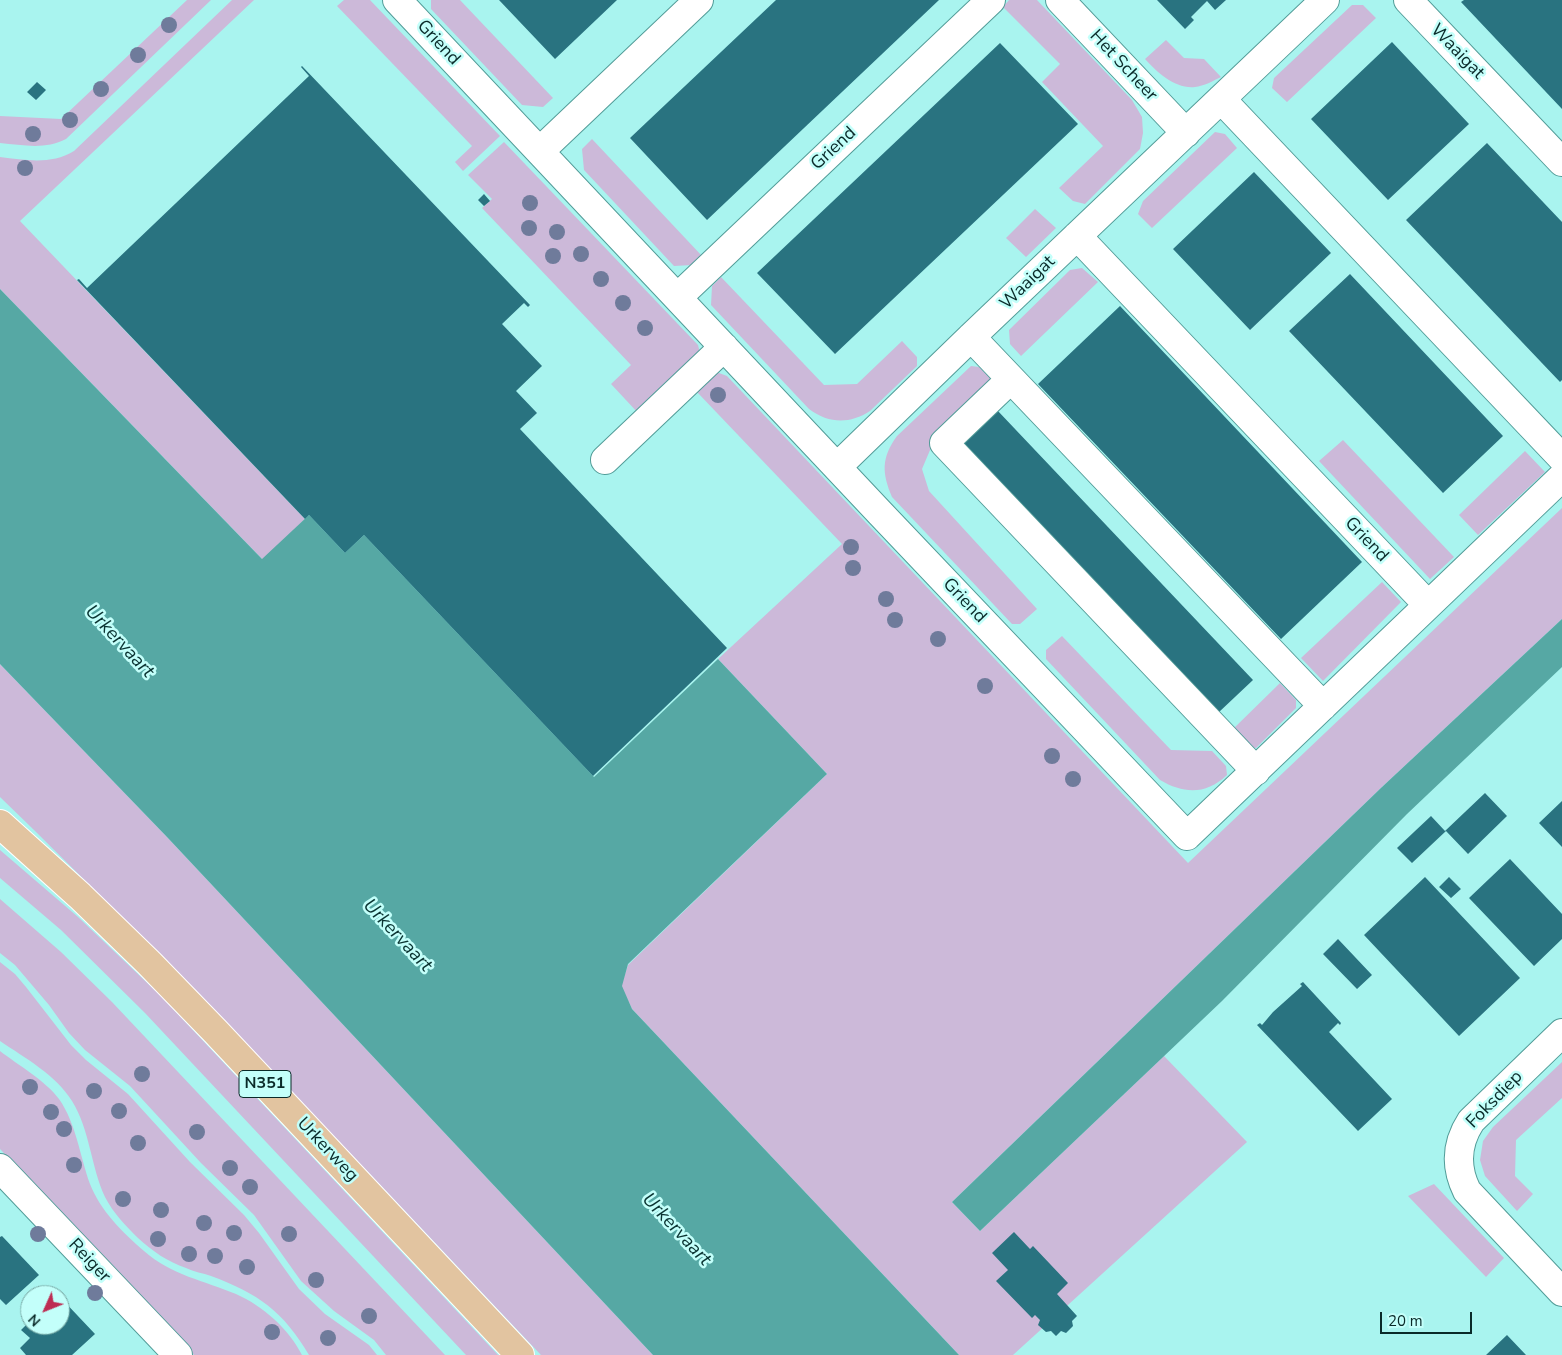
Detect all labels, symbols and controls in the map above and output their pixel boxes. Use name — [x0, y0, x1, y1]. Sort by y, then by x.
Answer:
street label: Griend — [412, 16, 464, 70]
street label: Waaigat — [1425, 20, 1489, 84]
street label: Het Scheer — [1085, 26, 1161, 106]
street label: Griend — [807, 123, 861, 175]
street label: Waaigat — [996, 251, 1060, 315]
street label: Griend — [1339, 513, 1393, 567]
street label: Griend — [937, 574, 991, 628]
water label: Urkervaart — [80, 601, 158, 683]
water label: Urkervaart — [358, 895, 436, 977]
street label: Foksdiep — [1462, 1067, 1528, 1133]
road number: N351 — [239, 1070, 291, 1098]
street label: Urkerweg — [292, 1113, 362, 1187]
water label: Urkervaart — [637, 1189, 715, 1271]
street label: Reiger — [63, 1235, 115, 1287]
north arrow — [20, 1285, 70, 1335]
scale bar — [1382, 1302, 1474, 1334]
text: N — [24, 1310, 45, 1330]
text: 20 m — [1388, 1311, 1423, 1331]

